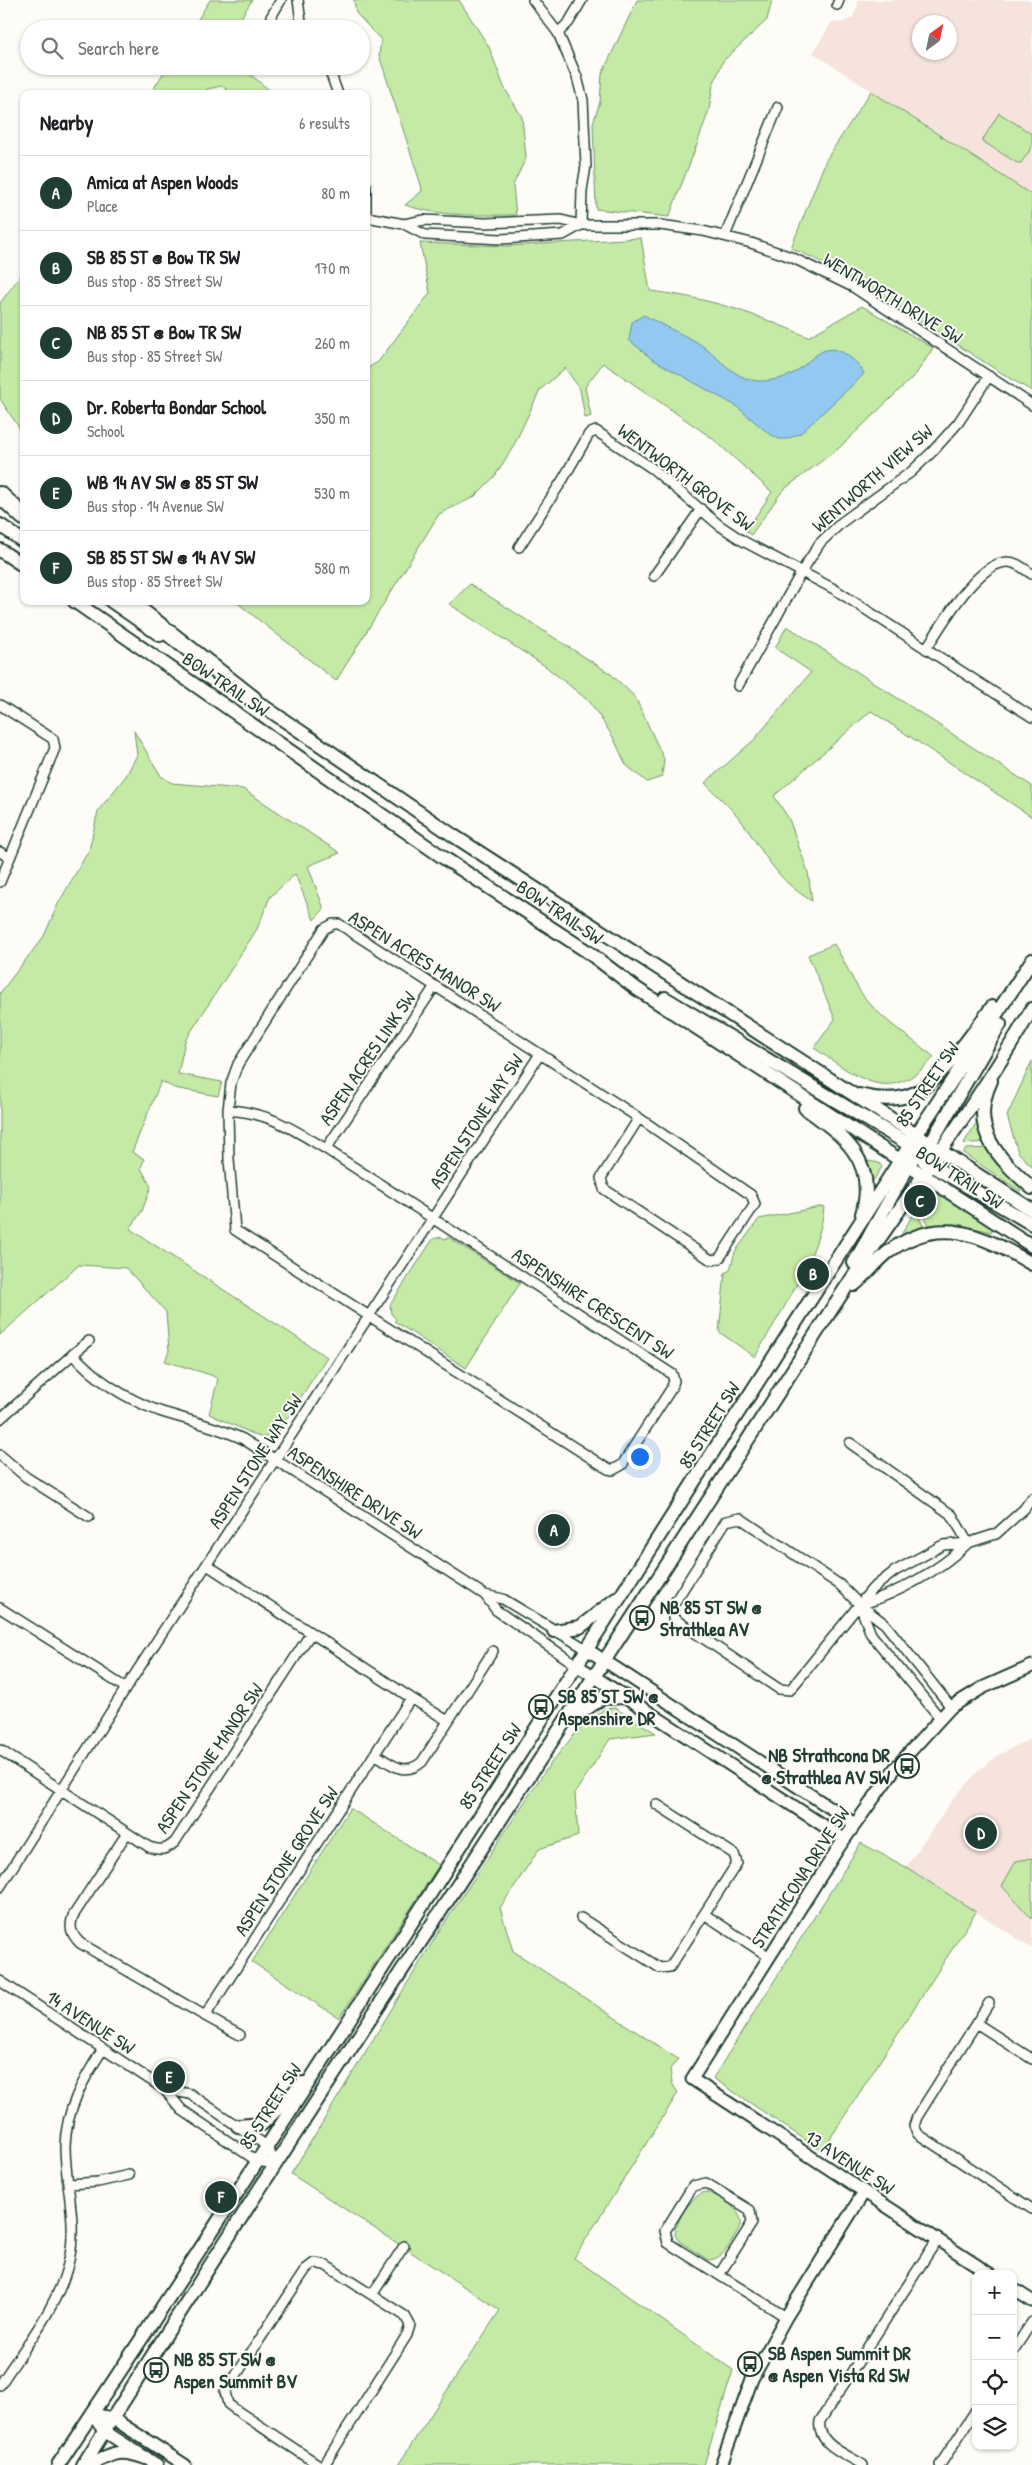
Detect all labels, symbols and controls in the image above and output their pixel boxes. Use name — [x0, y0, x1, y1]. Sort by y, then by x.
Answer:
north arrow — [912, 15, 957, 60]
search box — [20, 20, 370, 75]
icon: search — [38, 34, 66, 62]
text: Search here — [78, 35, 159, 61]
text: Nearby — [40, 108, 93, 137]
text: 6 results — [299, 112, 350, 134]
text: Amica at Aspen Woods — [87, 169, 238, 195]
text: A — [52, 182, 60, 204]
text: 80 m — [321, 182, 350, 204]
text: Place — [87, 195, 118, 217]
text: SB 85 ST @ Bow TR SW — [87, 244, 240, 270]
street label: WENTWORTH DRIVE SW — [819, 246, 968, 350]
text: B — [52, 257, 60, 279]
text: 170 m — [315, 257, 350, 279]
text: Bus stop · 85 Street SW — [87, 270, 222, 292]
text: NB 85 ST @ Bow TR SW — [87, 319, 241, 345]
text: C — [52, 332, 60, 354]
text: 260 m — [314, 332, 350, 354]
text: Bus stop · 85 Street SW — [87, 345, 222, 367]
text: Dr. Roberta Bondar School — [87, 394, 266, 420]
text: D — [52, 407, 60, 429]
text: 350 m — [314, 407, 350, 429]
street label: WENTWORTH GROVE SW — [613, 417, 760, 537]
street label: WENTWORTH VIEW SW — [806, 418, 938, 538]
text: School — [87, 420, 124, 442]
text: WB 14 AV SW @ 85 ST SW — [87, 469, 258, 495]
text: E — [52, 482, 60, 504]
text: 530 m — [314, 482, 350, 504]
text: Bus stop · 14 Avenue SW — [87, 495, 224, 517]
text: SB 85 ST SW @ 14 AV SW — [87, 544, 255, 570]
text: F — [53, 557, 59, 579]
text: 580 m — [315, 557, 350, 579]
text: Bus stop · 85 Street SW — [87, 570, 222, 592]
street label: BOW TRAIL SW — [178, 645, 275, 723]
street label: BOW TRAIL SW — [512, 873, 609, 951]
street label: ASPEN ACRES MANOR SW — [344, 904, 506, 1018]
street label: ASPEN ACRES LINK SW — [313, 986, 422, 1130]
street label: 85 STREET SW — [889, 1036, 965, 1132]
street label: ASPEN STONE WAY SW — [423, 1049, 529, 1193]
street label: BOW TRAIL SW — [911, 1139, 1009, 1215]
pin: C — [904, 1182, 936, 1220]
street label: ASPENSHIRE CRESCENT SW — [507, 1241, 679, 1365]
pin: B — [797, 1255, 829, 1293]
street label: 85 STREET SW — [672, 1377, 746, 1473]
street label: ASPEN STONE WAY SW — [202, 1389, 308, 1533]
street label: ASPENSHIRE DRIVE SW — [283, 1439, 427, 1545]
your location — [627, 1444, 653, 1470]
pin: A — [538, 1511, 570, 1549]
place label: NB 85 ST SW @ Strathlea AV — [660, 1594, 762, 1642]
bus stop icon: NB 85 ST SW @ Strathlea AV — [629, 1605, 655, 1631]
street label: ASPEN STONE MANOR SW — [149, 1678, 269, 1838]
place label: SB 85 ST SW @ Aspenshire DR — [558, 1683, 659, 1732]
bus stop icon: SB 85 ST SW @ Aspenshire DR — [528, 1694, 554, 1720]
street label: 85 STREET SW — [453, 1718, 528, 1814]
place label: NB Strathcona DR @ Strathlea AV SW — [761, 1742, 890, 1790]
bus stop icon: NB Strathcona DR @ Strathlea AV SW — [894, 1753, 920, 1779]
street label: ASPEN STONE GROVE SW — [228, 1781, 344, 1941]
street label: STRATHCONA DRIVE SW — [744, 1801, 856, 1953]
pin: D — [965, 1814, 997, 1852]
street label: 14 AVENUE SW — [42, 1984, 140, 2060]
pin: E — [153, 2058, 185, 2096]
street label: 85 STREET SW — [233, 2058, 308, 2154]
street label: 13 AVENUE SW — [800, 2123, 900, 2201]
pin: F — [205, 2178, 237, 2216]
map controls — [972, 2270, 1017, 2450]
button: + — [972, 2270, 1017, 2315]
button: − — [972, 2315, 1017, 2360]
place label: SB Aspen Summit DR @ Aspen Vista Rd SW — [768, 2340, 911, 2389]
place label: NB 85 ST SW @ Aspen Summit BV — [174, 2346, 298, 2395]
bus stop icon: SB Aspen Summit DR @ Aspen Vista Rd SW — [737, 2351, 763, 2377]
bus stop icon: NB 85 ST SW @ Aspen Summit BV — [143, 2357, 169, 2383]
button: locate — [972, 2360, 1017, 2405]
button: layers — [972, 2405, 1017, 2450]

